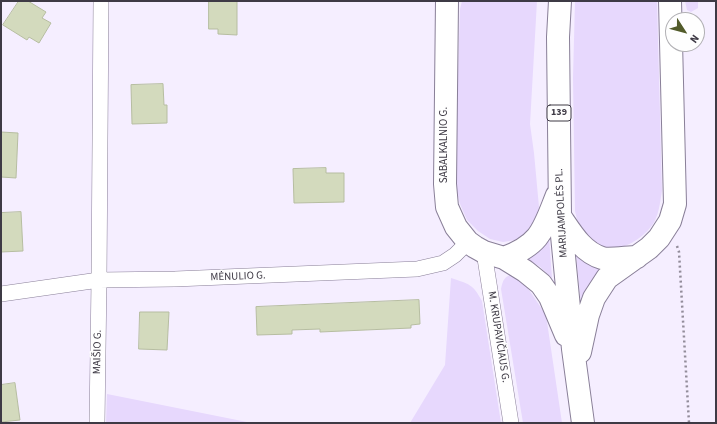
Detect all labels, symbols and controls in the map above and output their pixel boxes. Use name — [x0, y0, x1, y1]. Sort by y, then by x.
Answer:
north arrow — [665, 12, 705, 52]
text: N — [686, 31, 703, 46]
road number: 139 — [547, 105, 571, 121]
street label: SABALKALNIO G. — [438, 107, 452, 183]
street label: MARIJAMPOLĖS PL. — [553, 168, 571, 258]
street label: MĖNULIO G. — [210, 269, 266, 285]
street label: M. KRUPAVIČIAUS G. — [484, 290, 512, 384]
street label: MAIŠIO G. — [91, 330, 105, 374]

